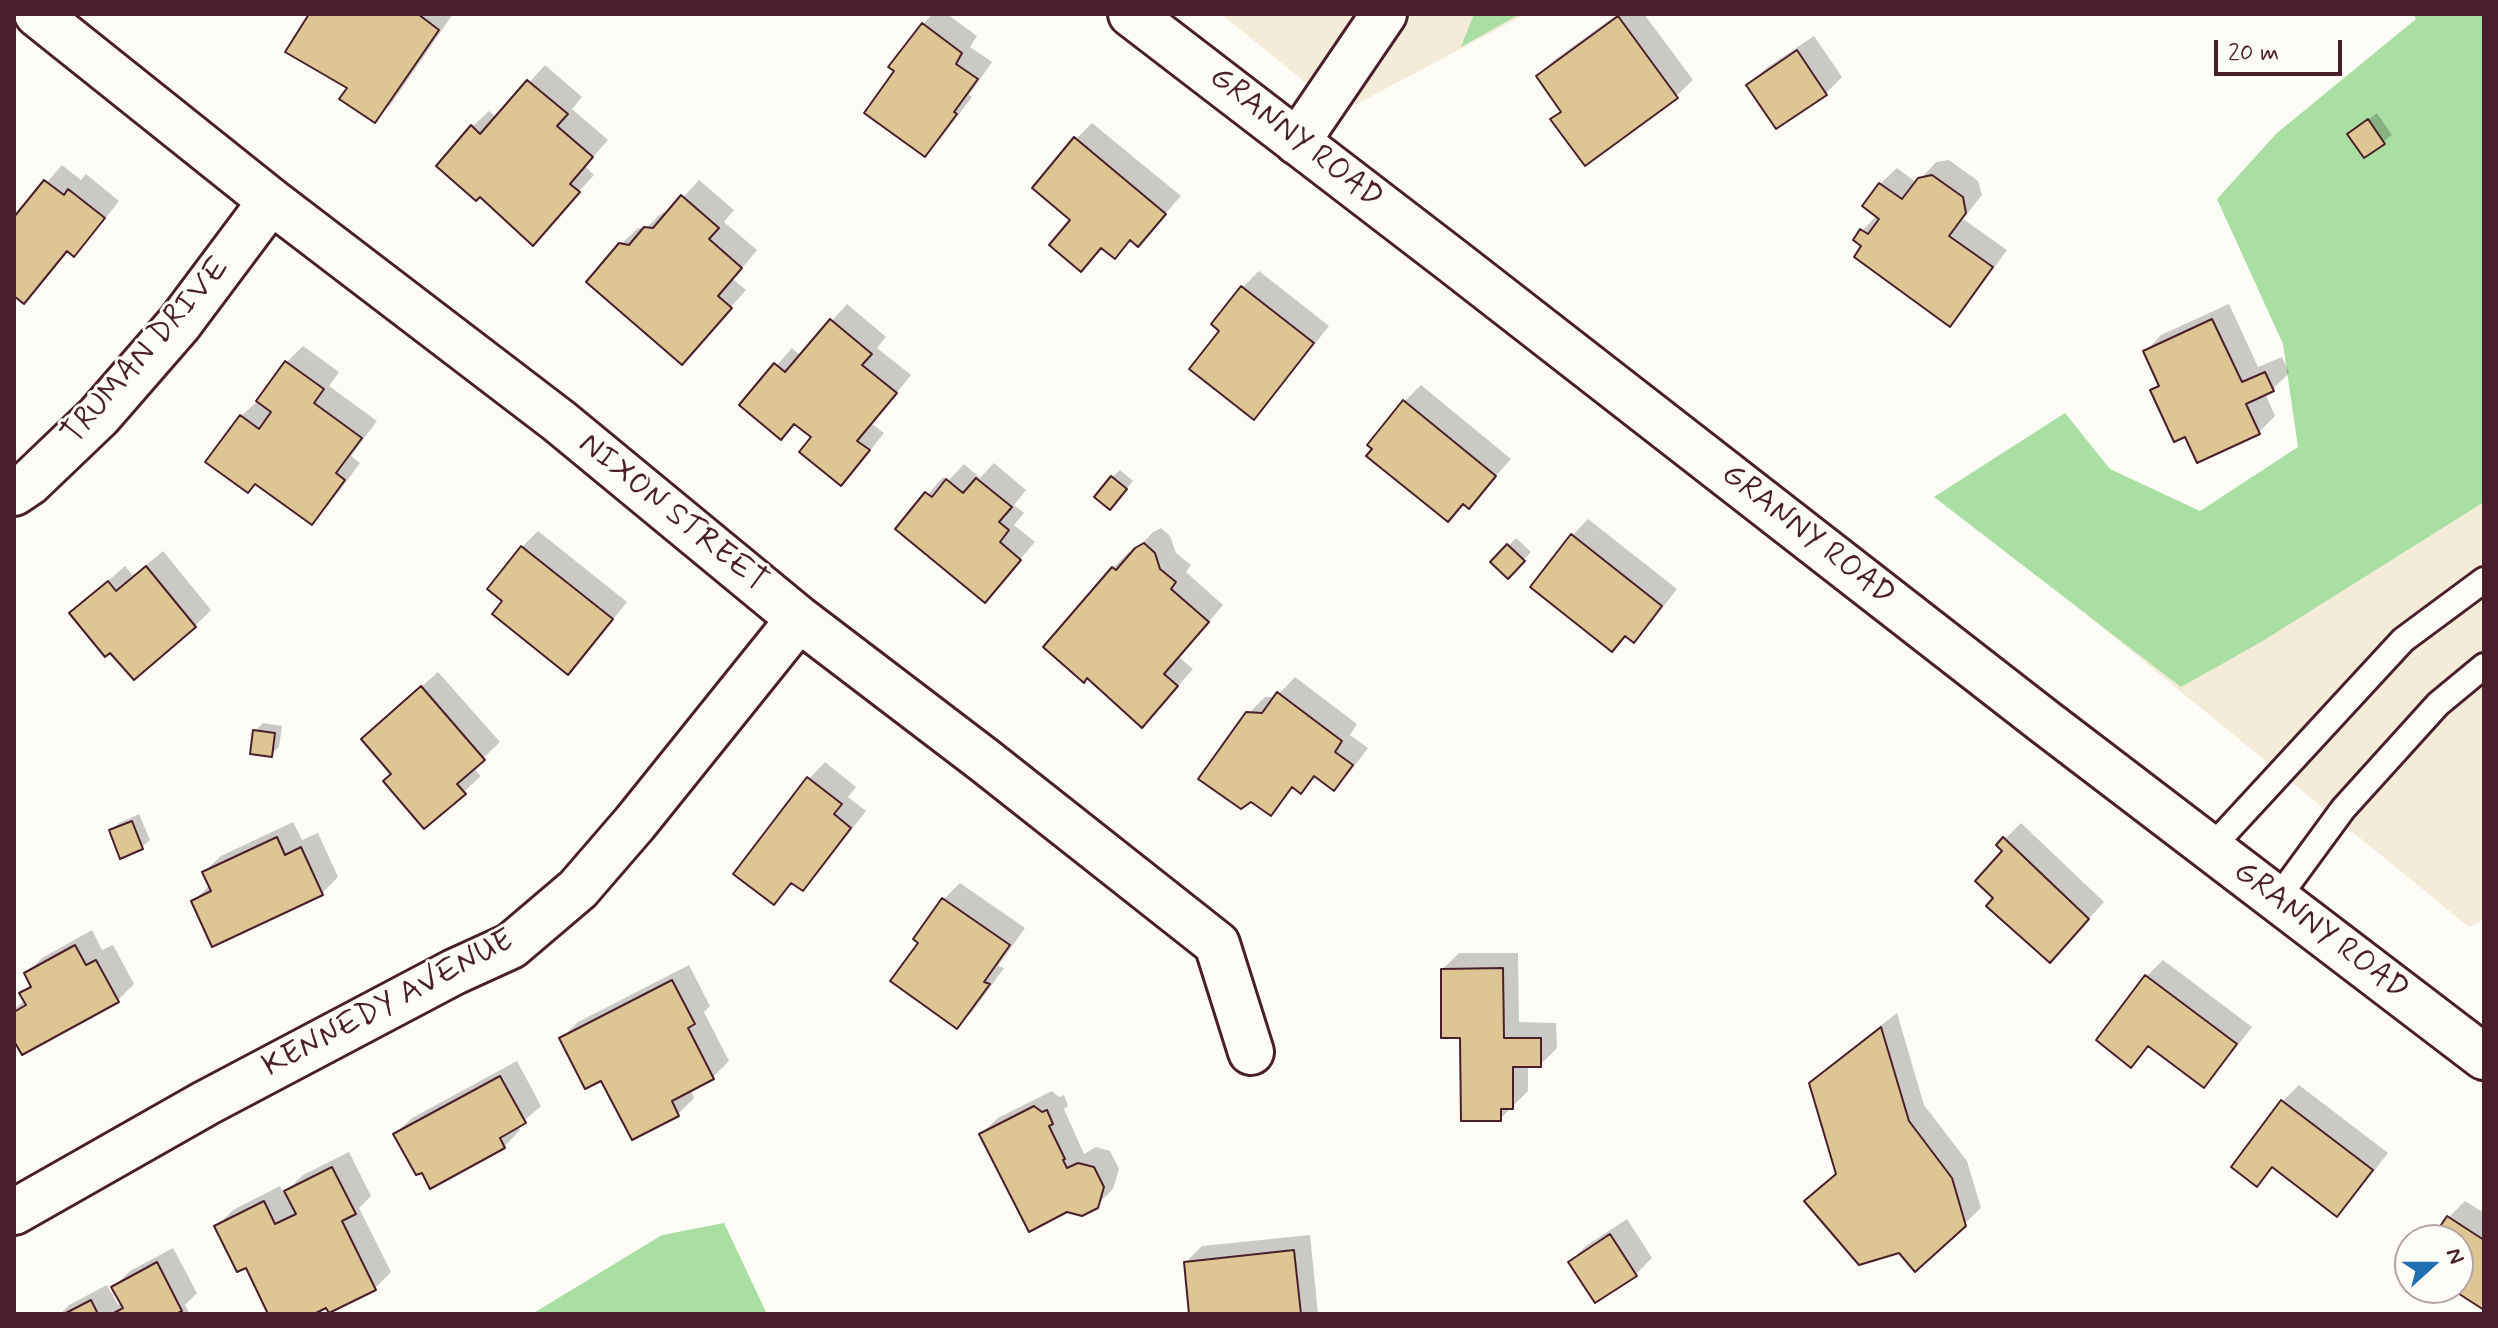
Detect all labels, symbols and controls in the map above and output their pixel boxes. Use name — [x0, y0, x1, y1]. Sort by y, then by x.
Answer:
scale bar — [2218, 24, 2346, 74]
text: 20 m — [2228, 38, 2279, 69]
street label: GRANNY ROAD — [1201, 59, 1389, 219]
street label: TRUMAN DRIVE — [55, 250, 239, 454]
street label: NIXON STREET — [570, 426, 774, 602]
street label: GRANNY ROAD — [1713, 456, 1901, 616]
street label: GRANNY ROAD — [2225, 854, 2415, 1010]
street label: KENNEDY AVENUE — [257, 923, 521, 1087]
north arrow — [2394, 1224, 2474, 1304]
text: N — [2439, 1244, 2470, 1268]

